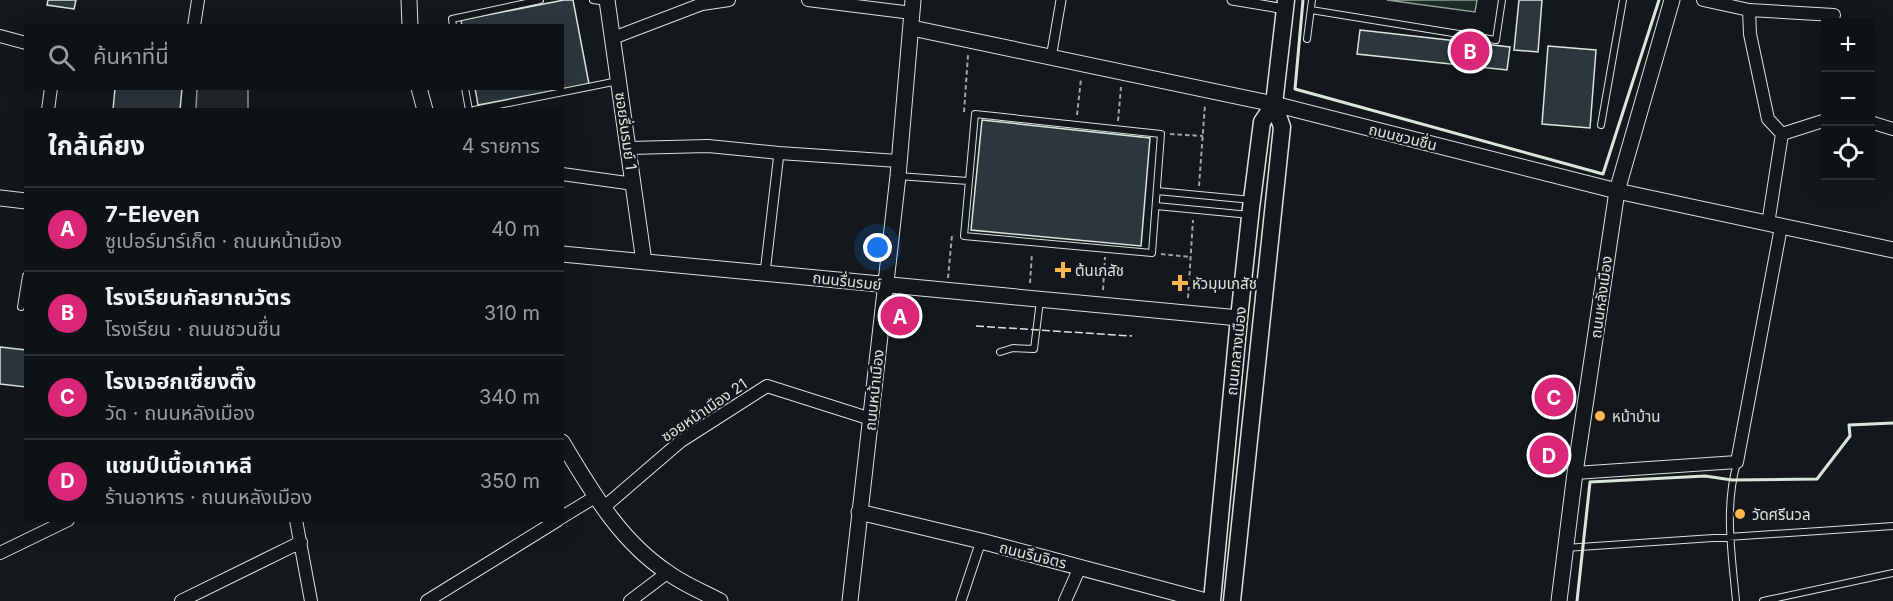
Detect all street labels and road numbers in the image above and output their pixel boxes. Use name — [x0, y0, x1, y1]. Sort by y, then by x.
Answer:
street label: ซอยรื่นรมย์ 1 — [611, 91, 642, 171]
street label: ถนนชวนชื่น — [1367, 118, 1439, 155]
street label: ถนนหลังเมือง — [1586, 255, 1616, 339]
street label: ถนนรื่นรมย์ — [812, 267, 883, 294]
street label: ถนนกลางเมือง — [1222, 306, 1250, 396]
street label: ถนนหน้าเมือง — [860, 348, 888, 432]
street label: ซอยหน้าเมือง 21 — [657, 374, 751, 446]
street label: ถนนรึนจิตร — [997, 537, 1069, 573]

